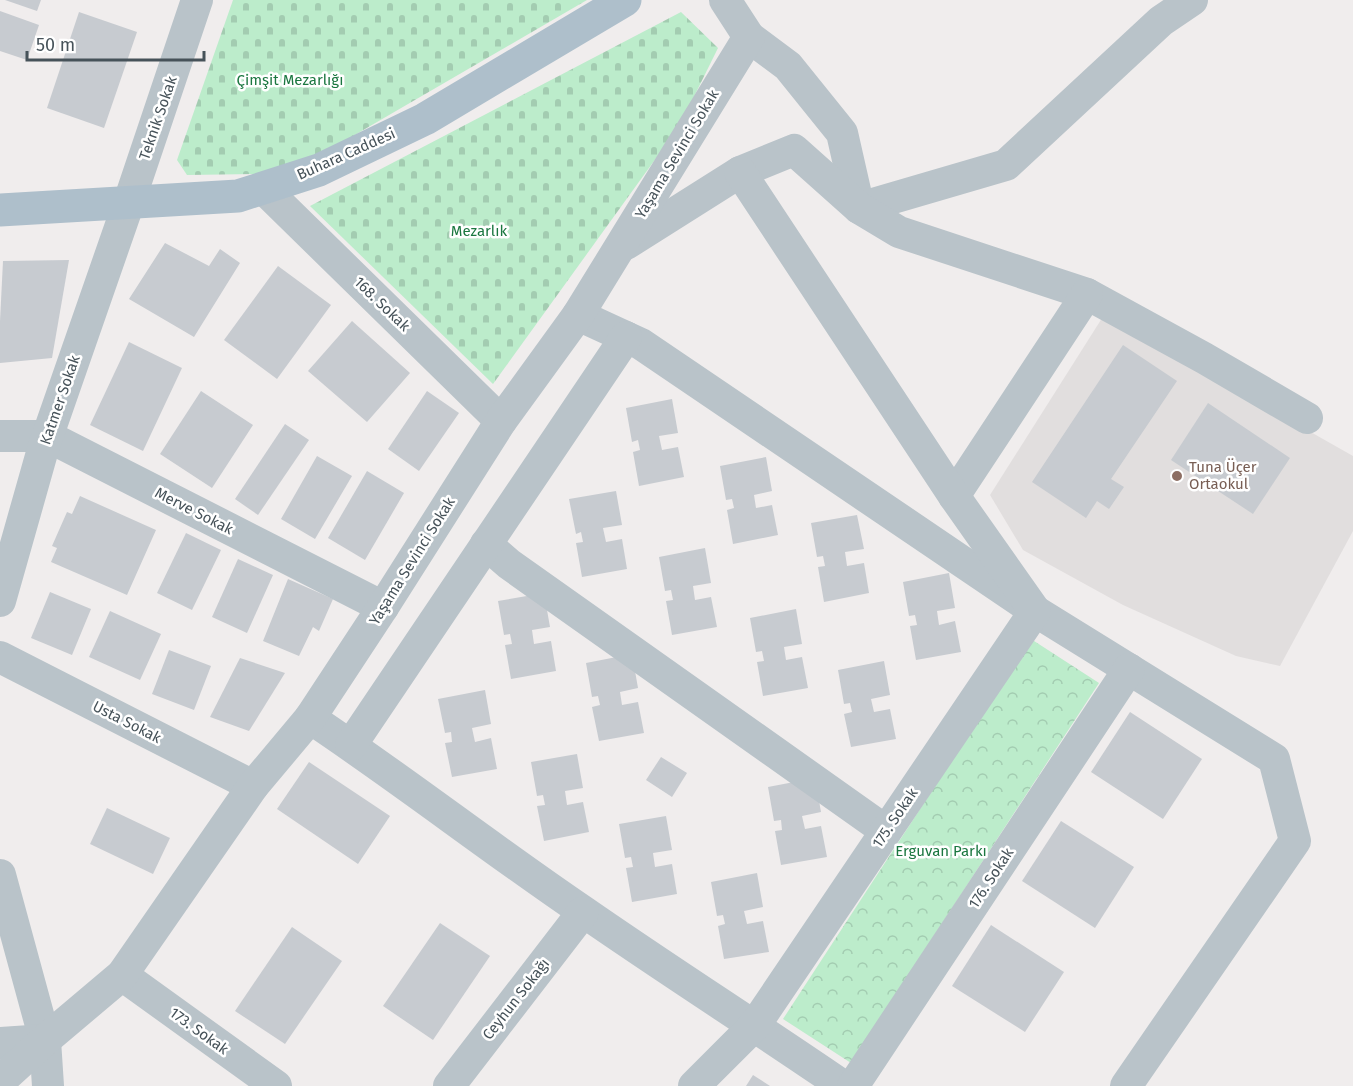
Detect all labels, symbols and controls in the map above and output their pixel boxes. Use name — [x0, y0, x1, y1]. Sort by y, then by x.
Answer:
scale bar — [27, 24, 204, 62]
text: 50 m — [36, 34, 75, 56]
park label: Çimşit Mezarlığı — [237, 71, 343, 89]
street label: Teknik Sokak — [135, 73, 181, 162]
street label: Yaşama Sevinci Sokak — [631, 86, 723, 222]
street label: Buhara Caddesi — [294, 124, 398, 184]
park label: Mezarlık — [451, 222, 507, 240]
street label: 168. Sokak — [350, 273, 414, 335]
street label: Katmer Sokak — [36, 353, 84, 447]
place label: Tuna Üçer Ortaokul — [1189, 458, 1257, 493]
marker: Tuna Üçer Ortaokul — [1170, 469, 1184, 483]
street label: Merve Sokak — [152, 484, 236, 539]
street label: Yaşama Sevinci Sokak — [365, 493, 459, 628]
street label: Usta Sokak — [90, 697, 165, 747]
street label: 175. Sokak — [868, 784, 922, 851]
park label: Erguvan Parkı — [895, 842, 987, 860]
street label: 176. Sokak — [965, 844, 1017, 912]
street label: Ceyhun Sokağı — [479, 955, 553, 1043]
street label: 173. Sokak — [166, 1004, 232, 1059]

